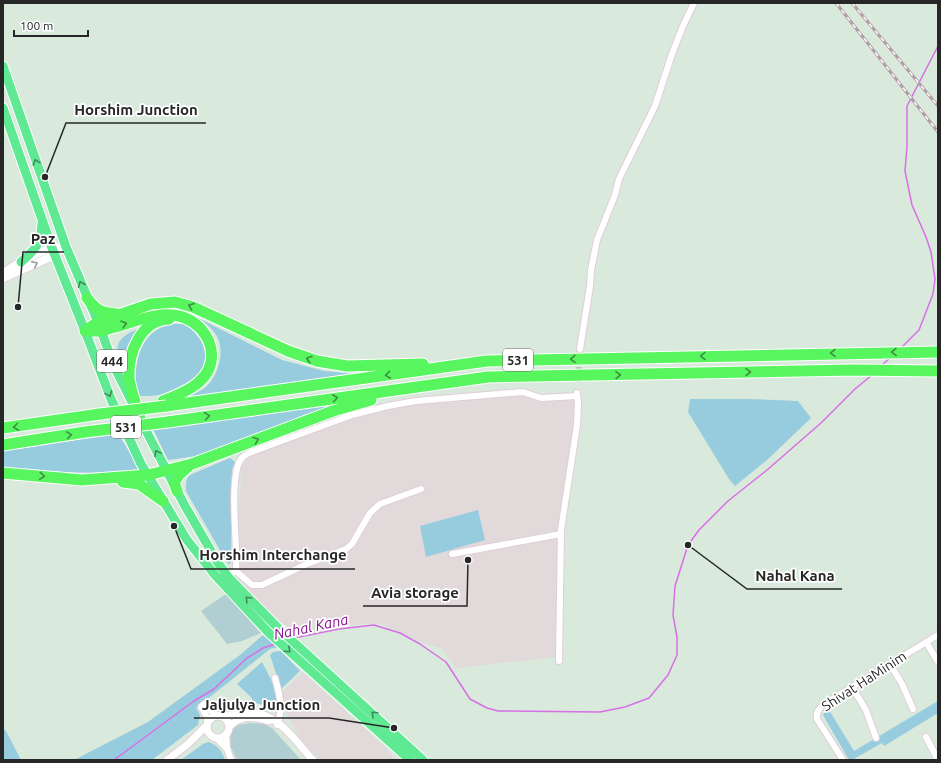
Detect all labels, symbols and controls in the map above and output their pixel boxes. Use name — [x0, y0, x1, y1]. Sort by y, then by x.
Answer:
scale bar — [14, 12, 88, 38]
text: 100 m — [20, 19, 53, 32]
callout: Horshim Junction — [66, 96, 206, 123]
text: Horshim Junction — [74, 101, 198, 118]
one-way arrow — [33, 159, 41, 166]
callout: Paz — [23, 225, 64, 252]
text: Paz — [31, 230, 55, 247]
one-way arrow — [31, 261, 39, 269]
one-way arrow — [78, 280, 86, 288]
one-way arrow — [187, 302, 194, 310]
one-way arrow — [120, 321, 127, 329]
one-way arrow — [891, 348, 897, 356]
road number: 531 — [503, 349, 533, 371]
one-way arrow — [830, 349, 836, 357]
road number: 444 — [97, 350, 127, 372]
one-way arrow — [700, 352, 706, 360]
one-way arrow — [306, 355, 313, 364]
one-way arrow — [570, 355, 576, 363]
one-way arrow — [745, 368, 751, 376]
one-way arrow — [385, 370, 391, 379]
one-way arrow — [615, 371, 621, 379]
one-way arrow — [104, 389, 112, 397]
one-way arrow — [332, 394, 339, 403]
one-way arrow — [204, 412, 210, 421]
road number: 531 — [111, 416, 141, 438]
one-way arrow — [13, 422, 19, 431]
one-way arrow — [66, 431, 72, 439]
one-way arrow — [252, 437, 259, 445]
one-way arrow — [154, 450, 162, 458]
one-way arrow — [39, 472, 45, 481]
callout: Horshim Interchange — [191, 542, 355, 569]
text: Horshim Interchange — [199, 546, 347, 563]
callout: Nahal Kana — [747, 562, 842, 589]
text: Nahal Kana — [755, 567, 835, 584]
callout: Avia storage — [363, 579, 467, 606]
text: Avia storage — [371, 584, 459, 601]
one-way arrow — [245, 596, 253, 604]
water label: Nahal Kana — [272, 610, 350, 643]
one-way arrow — [283, 646, 291, 653]
street label: Shivat HaMinim — [819, 648, 909, 714]
callout: Jaljulya Junction — [194, 691, 329, 718]
text: Jaljulya Junction — [202, 696, 320, 713]
one-way arrow — [371, 712, 379, 719]

